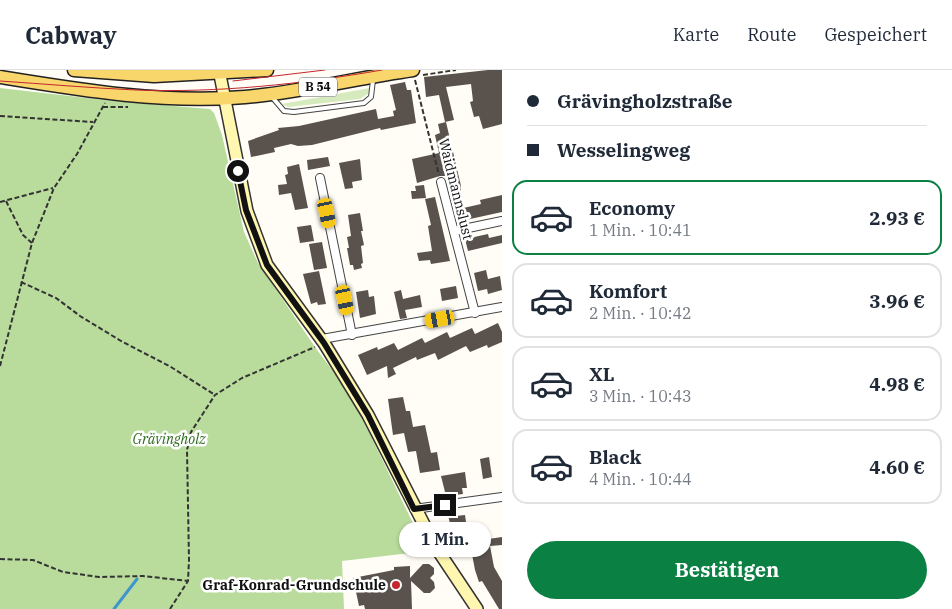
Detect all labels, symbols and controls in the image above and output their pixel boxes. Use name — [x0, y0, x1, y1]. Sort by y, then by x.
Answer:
text: Cabway — [25, 19, 117, 51]
text: Karte — [673, 23, 719, 46]
text: Route — [747, 23, 796, 46]
text: Gespeichert — [824, 23, 927, 46]
road number: B 54 — [299, 78, 337, 96]
text: Grävingholzstraße — [557, 89, 733, 113]
street label: Waidmannslust — [435, 137, 477, 241]
text: Wesselingweg — [557, 138, 690, 162]
route start — [227, 160, 249, 182]
icon: car — [529, 195, 574, 240]
text: Economy — [589, 196, 675, 220]
car — [316, 197, 337, 229]
text: 2.93 € — [869, 206, 925, 230]
text: 1 Min. · 10:41 — [589, 220, 692, 240]
icon: car — [529, 278, 574, 323]
text: Komfort — [589, 279, 667, 303]
car — [334, 284, 355, 316]
text: 3.96 € — [869, 289, 925, 313]
text: 2 Min. · 10:42 — [589, 303, 692, 323]
car — [423, 309, 456, 329]
icon: car — [529, 361, 574, 406]
text: XL — [589, 362, 615, 386]
text: 4.98 € — [869, 372, 925, 396]
text: 3 Min. · 10:43 — [589, 386, 692, 406]
park label: Grävingholz — [133, 430, 206, 448]
icon: car — [529, 444, 574, 489]
text: Black — [589, 445, 641, 469]
text: 4.60 € — [869, 455, 925, 479]
text: 4 Min. · 10:44 — [589, 469, 692, 489]
route end — [434, 494, 456, 516]
callout: 1 Min. — [399, 522, 491, 558]
text: 1 Min. — [421, 529, 469, 549]
button: Bestätigen — [527, 541, 927, 599]
place label: Graf-Konrad-Grundschule — [202, 576, 386, 594]
marker: Graf-Konrad-Grundschule — [390, 579, 402, 591]

